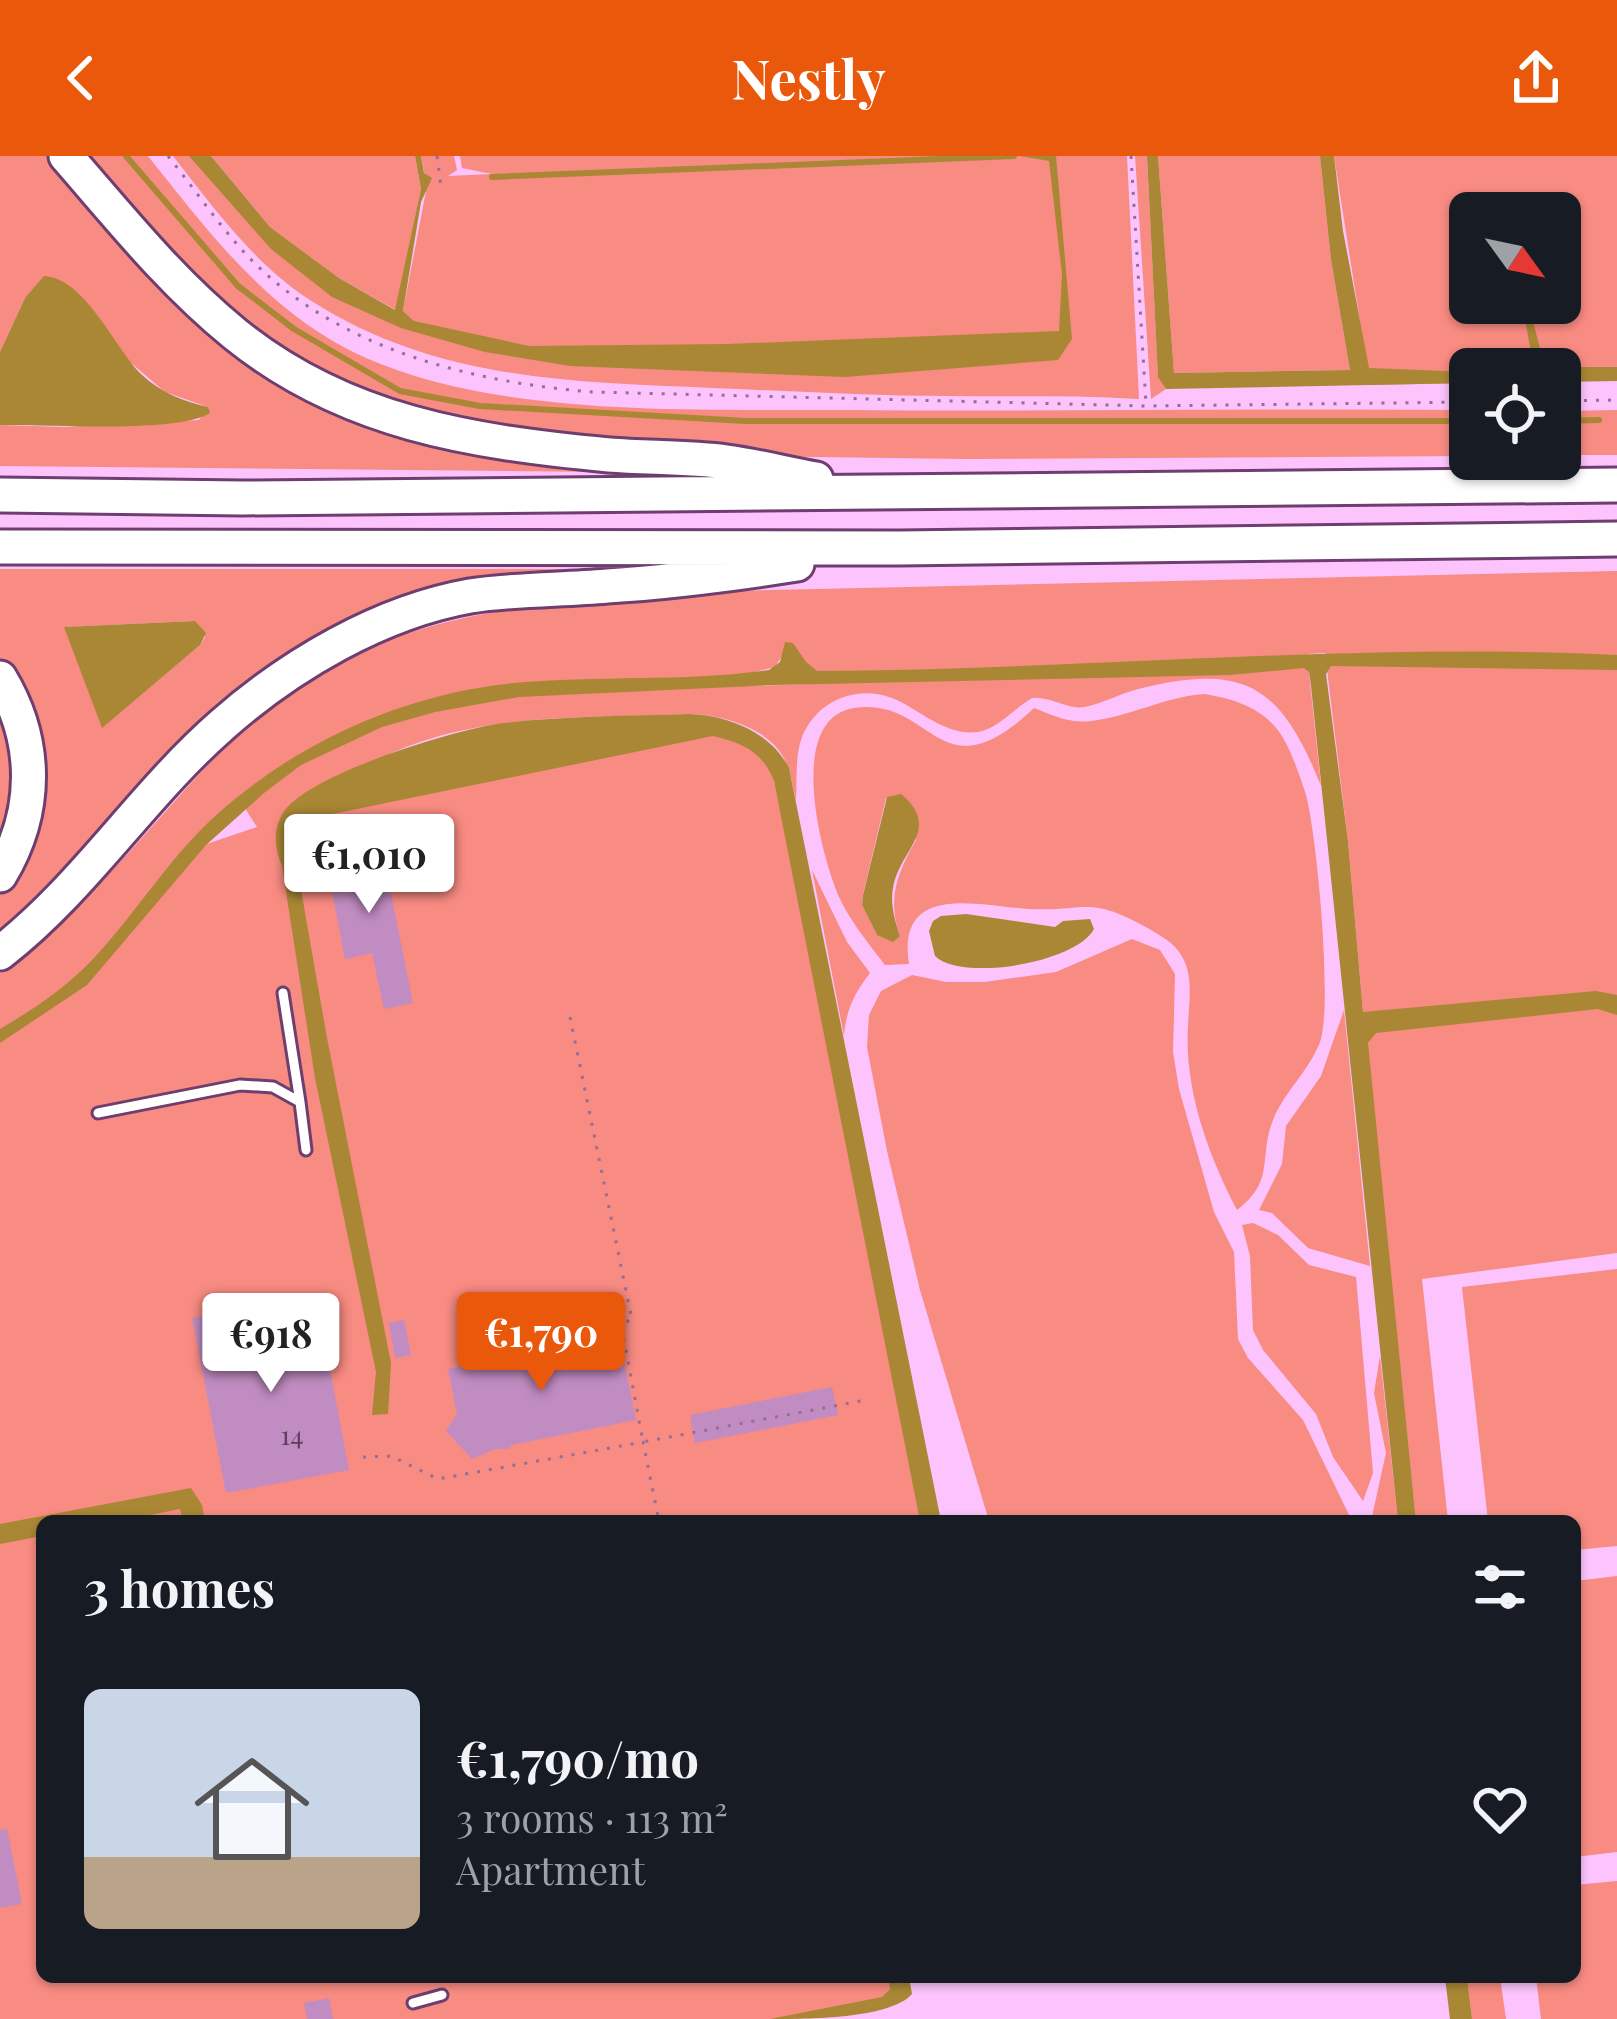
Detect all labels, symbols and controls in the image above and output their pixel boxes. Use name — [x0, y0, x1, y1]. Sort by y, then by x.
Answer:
text: Nestly — [732, 42, 885, 114]
icon: back — [48, 45, 114, 111]
icon: share — [1503, 45, 1569, 111]
north arrow — [1449, 192, 1581, 324]
map controls — [1449, 192, 1581, 480]
button: locate — [1449, 348, 1581, 480]
pin: €1,010 — [271, 814, 467, 916]
text: €1,010 — [311, 827, 427, 879]
pin: €1,790 — [443, 1292, 639, 1394]
pin: €918 — [200, 1293, 342, 1395]
text: €1,790 — [484, 1305, 598, 1357]
text: €918 — [229, 1306, 313, 1358]
house number: 14 — [280, 1416, 304, 1452]
text: 3 homes — [84, 1553, 275, 1621]
icon: filters — [1467, 1554, 1533, 1620]
text: €1,790/mo — [456, 1723, 699, 1791]
icon: home — [180, 1737, 324, 1881]
icon: heart — [1467, 1776, 1533, 1842]
text: 3 rooms · 113 m² — [456, 1791, 728, 1843]
text: Apartment — [456, 1843, 645, 1895]

